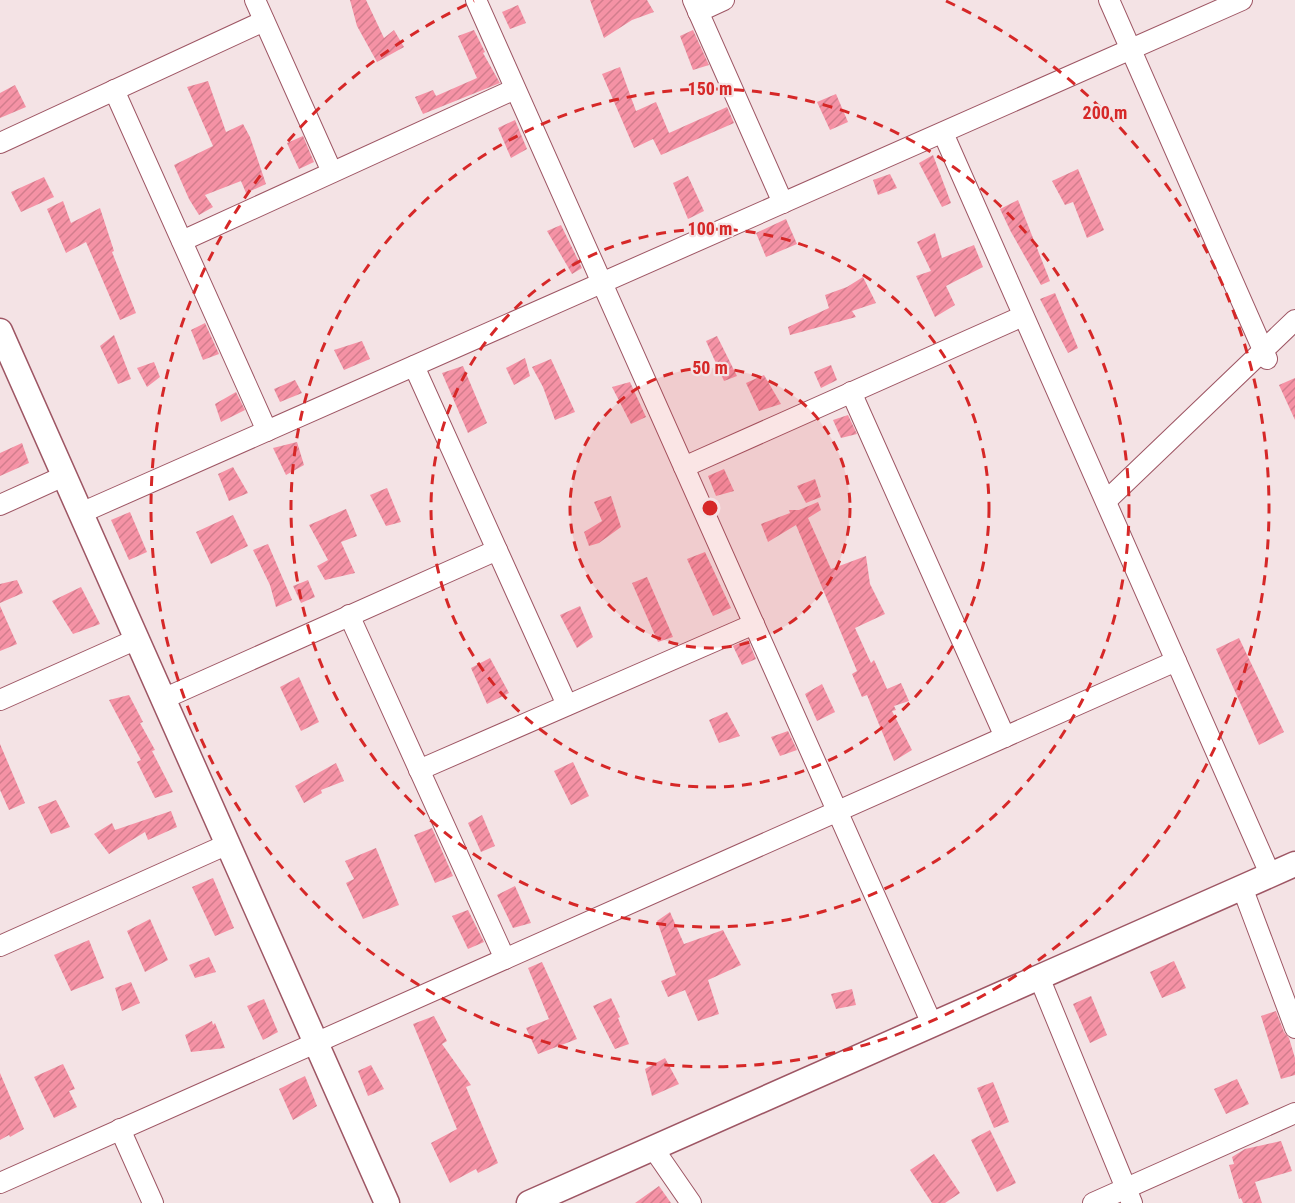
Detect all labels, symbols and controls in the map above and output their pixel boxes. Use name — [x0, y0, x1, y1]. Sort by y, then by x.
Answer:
text: 150 m — [688, 78, 732, 99]
text: 200 m — [1083, 102, 1127, 123]
text: 100 m — [688, 218, 732, 239]
text: 50 m — [692, 357, 728, 378]
centre of rings — [700, 498, 720, 518]

